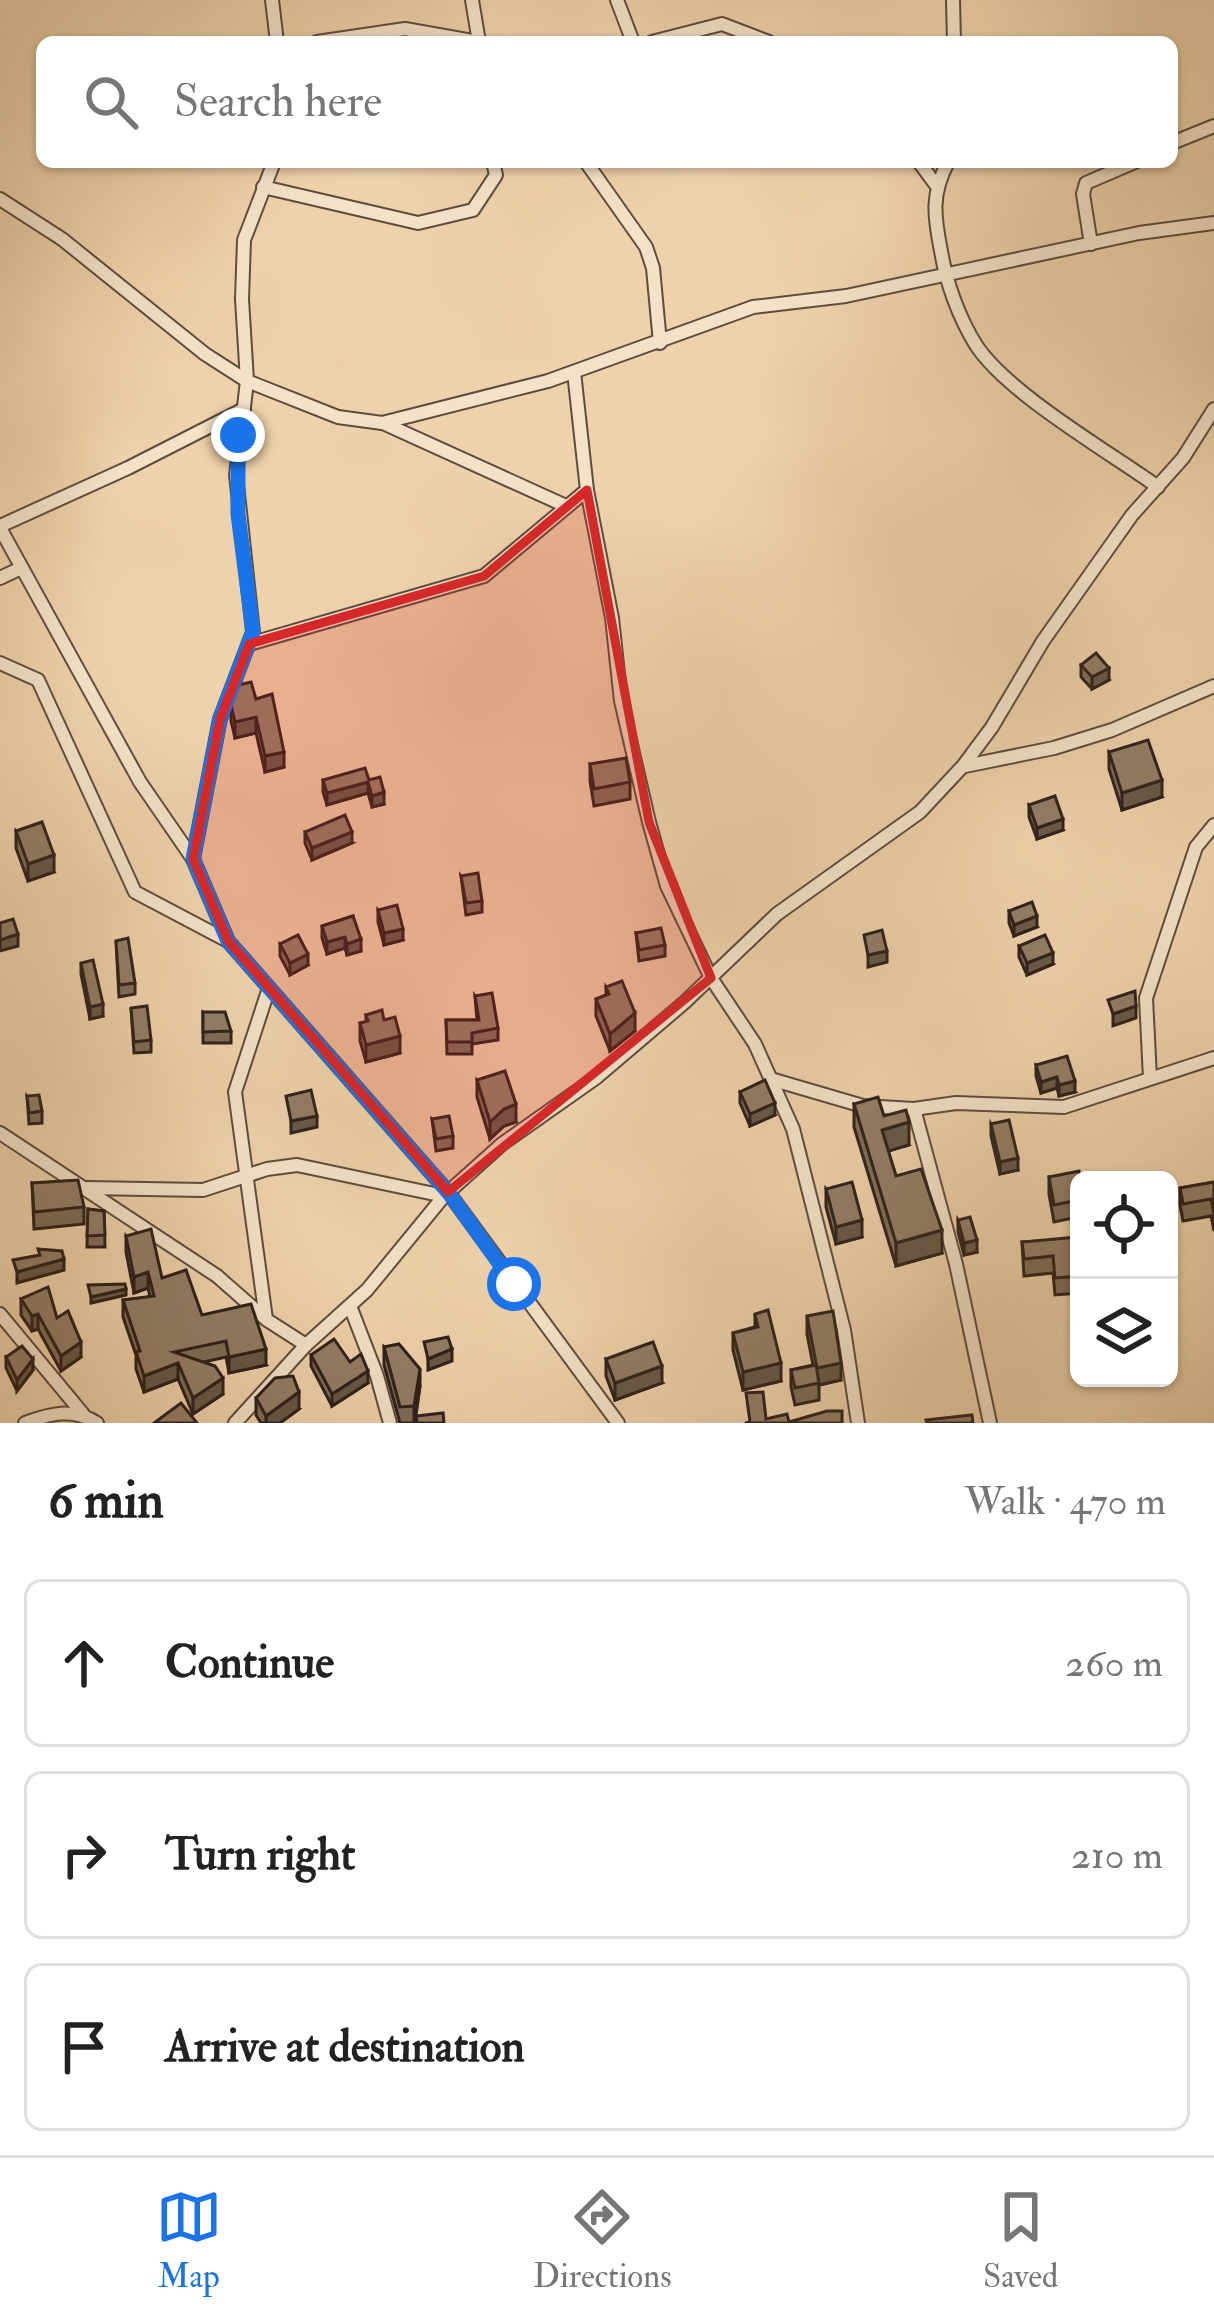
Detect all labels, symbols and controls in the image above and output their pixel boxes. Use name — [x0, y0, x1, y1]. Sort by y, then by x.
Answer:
search box — [36, 36, 1178, 168]
icon: search — [78, 69, 144, 135]
text: Search here — [174, 74, 382, 130]
route end — [211, 408, 265, 462]
map controls — [1070, 1171, 1178, 1387]
button: locate — [1070, 1171, 1178, 1279]
route start — [487, 1257, 541, 1311]
button: layers — [1070, 1279, 1178, 1387]
text: 6 min — [48, 1469, 164, 1533]
text: Walk · 470 m — [965, 1477, 1166, 1526]
icon: ahead — [51, 1630, 117, 1696]
text: Continue — [165, 1635, 334, 1691]
text: 260 m — [1065, 1639, 1163, 1688]
icon: right — [51, 1822, 117, 1888]
text: Turn right — [165, 1827, 355, 1883]
text: 210 m — [1071, 1831, 1163, 1880]
icon: arrive — [51, 2014, 117, 2080]
text: Arrive at destination — [165, 2019, 525, 2075]
tab: Map — [156, 2184, 222, 2297]
tab: Directions — [533, 2184, 672, 2297]
tab: Saved — [983, 2184, 1058, 2297]

